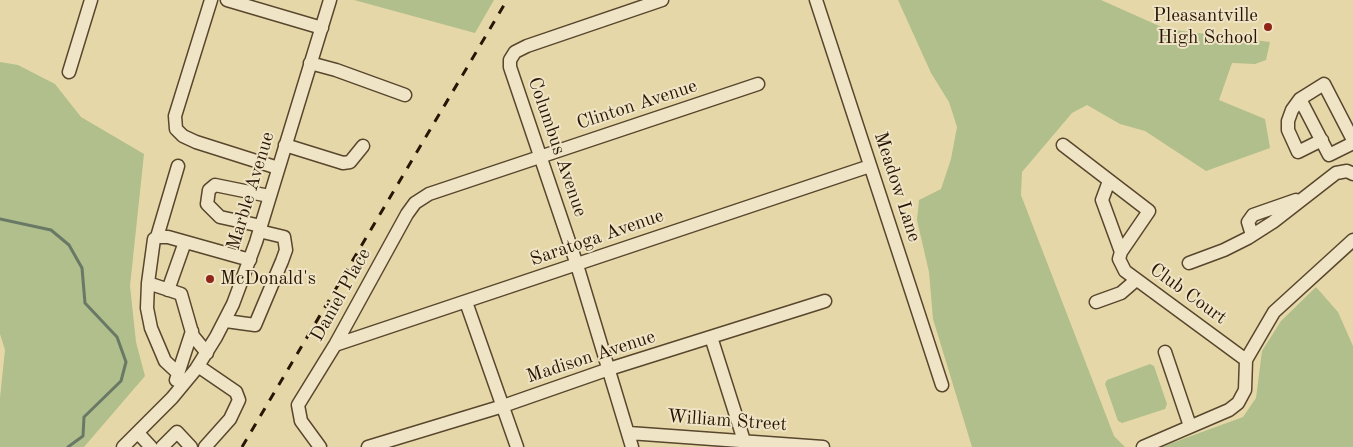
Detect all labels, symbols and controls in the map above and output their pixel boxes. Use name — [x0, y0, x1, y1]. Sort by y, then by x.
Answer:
place label: Pleasantville High School — [1153, 5, 1258, 49]
marker: Pleasantville High School — [1262, 21, 1274, 33]
street label: Columbus Avenue — [522, 74, 592, 220]
street label: Clinton Avenue — [574, 75, 700, 135]
street label: Marble Avenue — [222, 129, 280, 253]
street label: Meadow Lane — [869, 129, 925, 245]
street label: Saratoga Avenue — [527, 204, 667, 272]
street label: Daniel Place — [306, 244, 376, 346]
street label: Club Court — [1145, 258, 1231, 330]
place label: McDonald's — [220, 268, 316, 290]
marker: McDonald's — [204, 273, 216, 285]
street label: Madison Avenue — [524, 325, 658, 389]
street label: William Street — [666, 405, 788, 437]

